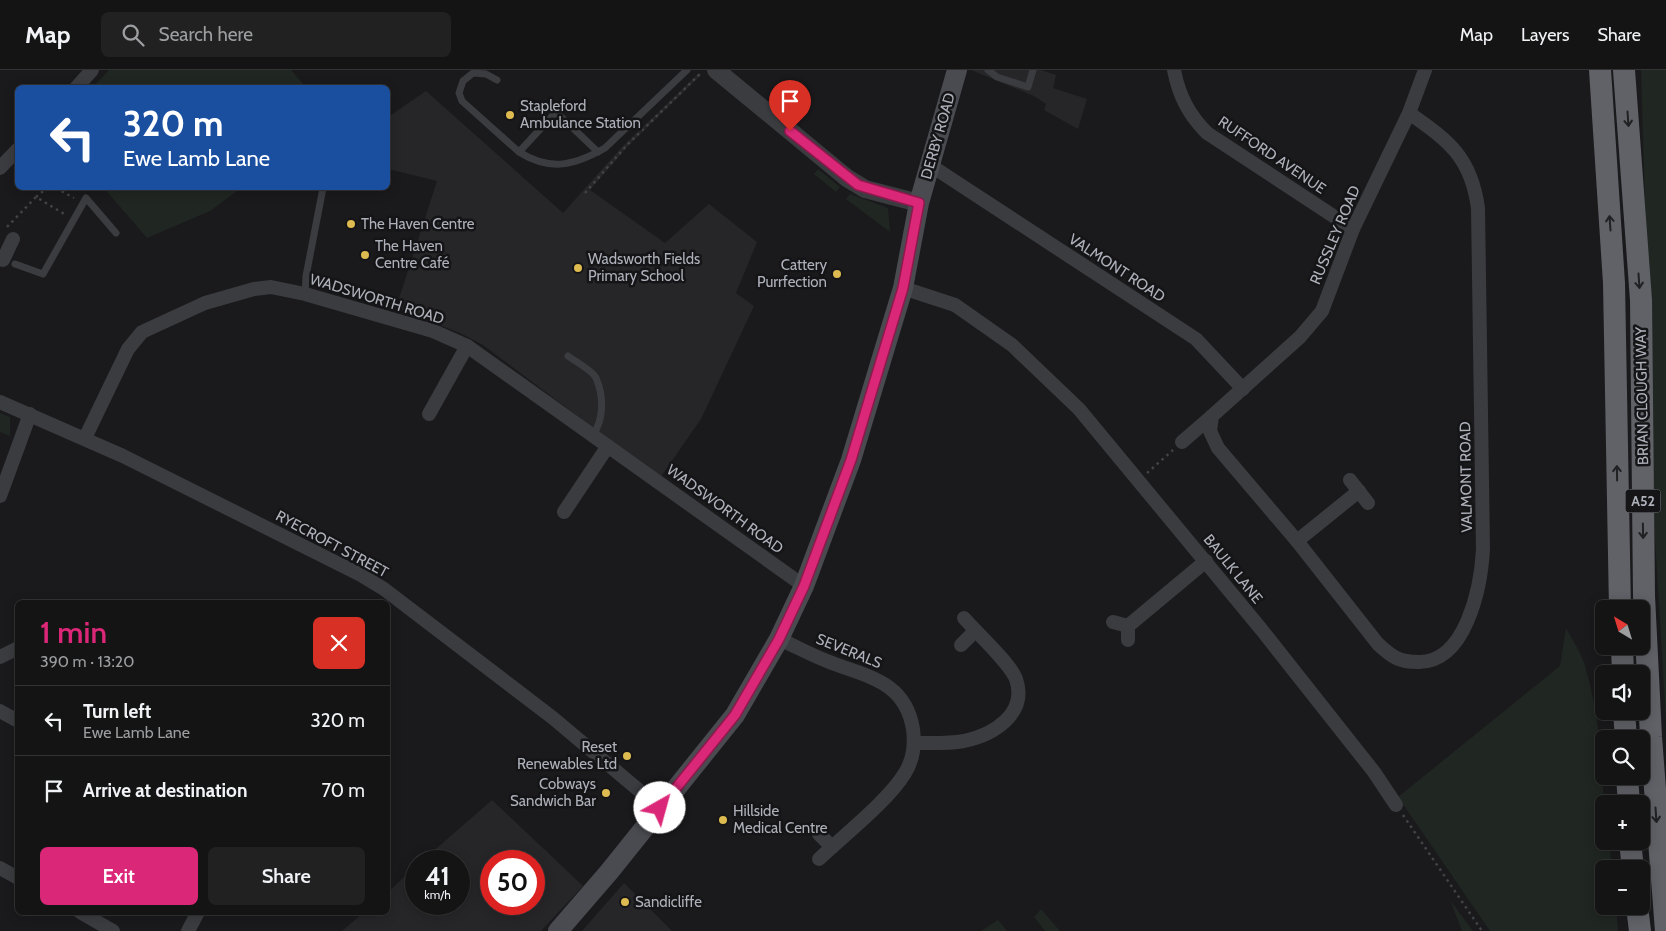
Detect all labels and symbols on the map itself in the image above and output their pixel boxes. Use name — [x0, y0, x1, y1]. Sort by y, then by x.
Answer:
pin — [769, 80, 811, 131]
street label: DERBY ROAD — [917, 91, 959, 181]
place label: Stapleford Ambulance Station — [520, 97, 641, 132]
marker: Stapleford Ambulance Station — [504, 109, 516, 121]
one-way arrow — [1623, 110, 1632, 126]
street label: RUFFORD AVENUE — [1215, 112, 1329, 198]
street label: RUSSLEY ROAD — [1306, 183, 1364, 287]
place label: The Haven Centre — [361, 215, 475, 233]
one-way arrow — [1606, 215, 1615, 231]
marker: The Haven Centre — [345, 218, 357, 230]
street label: VALMONT ROAD — [1065, 230, 1169, 306]
place label: The Haven Centre Café — [375, 237, 450, 272]
marker: The Haven Centre Café — [359, 249, 371, 261]
place label: Wadsworth Fields Primary School — [588, 250, 700, 285]
place label: Cattery Purrfection — [757, 256, 827, 291]
marker: Wadsworth Fields Primary School — [572, 262, 584, 274]
marker: Cattery Purrfection — [831, 268, 843, 280]
street label: WADSWORTH ROAD — [308, 270, 446, 328]
one-way arrow — [1635, 272, 1644, 288]
street label: BRIAN CLOUGH WAY — [1632, 326, 1652, 465]
street label: VALMONT ROAD — [1456, 421, 1476, 533]
street label: WADSWORTH ROAD — [663, 461, 787, 557]
one-way arrow — [1612, 465, 1622, 481]
road number: A52 — [1626, 490, 1660, 512]
street label: RYECROFT STREET — [273, 507, 391, 581]
one-way arrow — [1638, 522, 1648, 538]
street label: BAULK LANE — [1200, 531, 1266, 607]
north arrow — [1595, 600, 1650, 655]
street label: SEVERALS — [814, 630, 885, 672]
place label: Reset Renewables Ltd — [517, 738, 617, 773]
marker: Reset Renewables Ltd — [621, 750, 633, 762]
place label: Cobways Sandwich Bar — [510, 775, 596, 810]
position arrow — [633, 781, 685, 833]
marker: Cobways Sandwich Bar — [600, 787, 612, 799]
place label: Hillside Medical Centre — [733, 802, 828, 837]
one-way arrow — [1651, 807, 1660, 823]
marker: Hillside Medical Centre — [717, 814, 729, 826]
speed limit sign: 50 — [480, 850, 545, 915]
place label: Sandicliffe — [635, 893, 702, 911]
marker: Sandicliffe — [619, 896, 631, 908]

